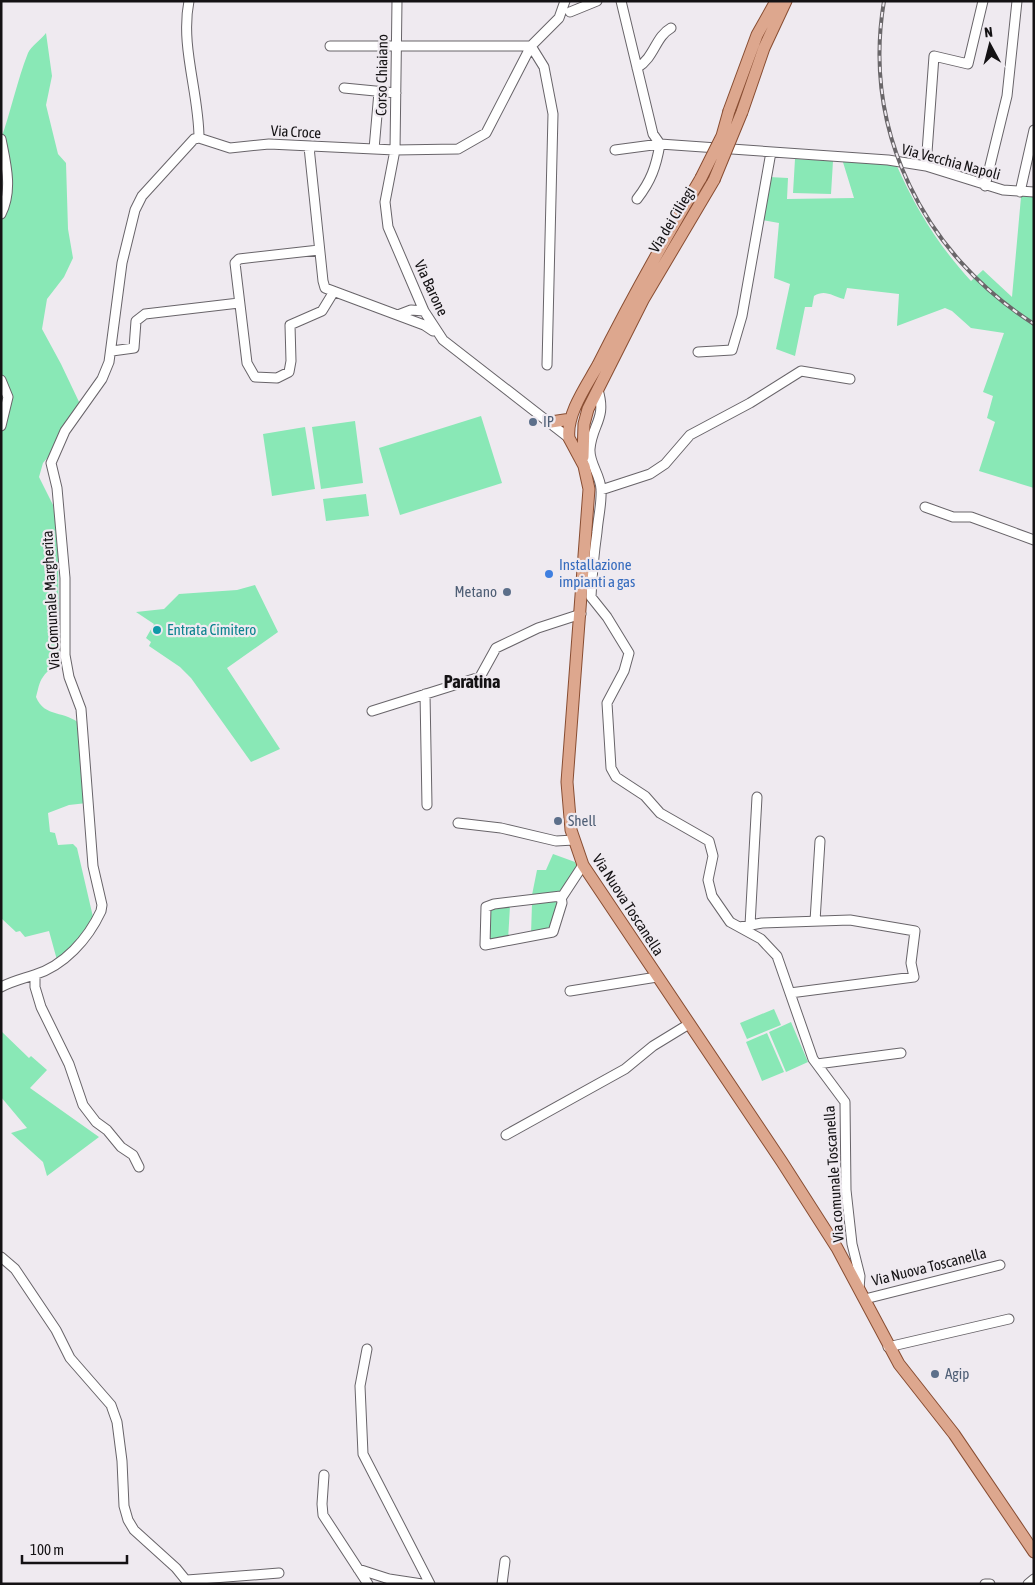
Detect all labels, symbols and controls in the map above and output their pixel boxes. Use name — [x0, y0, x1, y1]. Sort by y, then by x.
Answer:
north arrow — [965, 20, 1015, 70]
text: N — [983, 24, 993, 41]
street label: Corso Chiaiano — [372, 34, 391, 116]
street label: Via Croce — [270, 122, 322, 141]
street label: Via Vecchia Napoli — [900, 140, 1002, 183]
street label: Via dei Ciliegi — [645, 184, 698, 256]
street label: Via Barone — [411, 257, 452, 319]
place label: IP — [543, 413, 554, 430]
marker: IP — [527, 416, 539, 428]
street label: Via Comunale Margherita — [38, 530, 63, 670]
place label: Installazione impianti a gas — [559, 556, 635, 590]
marker: Installazione impianti a gas — [543, 568, 555, 580]
place label: Metano — [455, 583, 497, 600]
marker: Metano — [501, 586, 513, 598]
place label: Entrata Cimitero — [167, 621, 256, 638]
marker: Entrata Cimitero — [151, 624, 163, 636]
district label: Paratina — [444, 671, 500, 692]
place label: Shell — [568, 812, 596, 829]
marker: Shell — [552, 815, 564, 827]
street label: Via Nuova Toscanella — [589, 851, 668, 959]
street label: Via comunale Toscanella — [820, 1105, 847, 1243]
street label: Via Nuova Toscanella — [870, 1244, 988, 1289]
place label: Agip — [945, 1365, 969, 1382]
marker: Agip — [929, 1368, 941, 1380]
scale bar — [22, 1532, 128, 1564]
text: 100 m — [30, 1541, 64, 1558]

